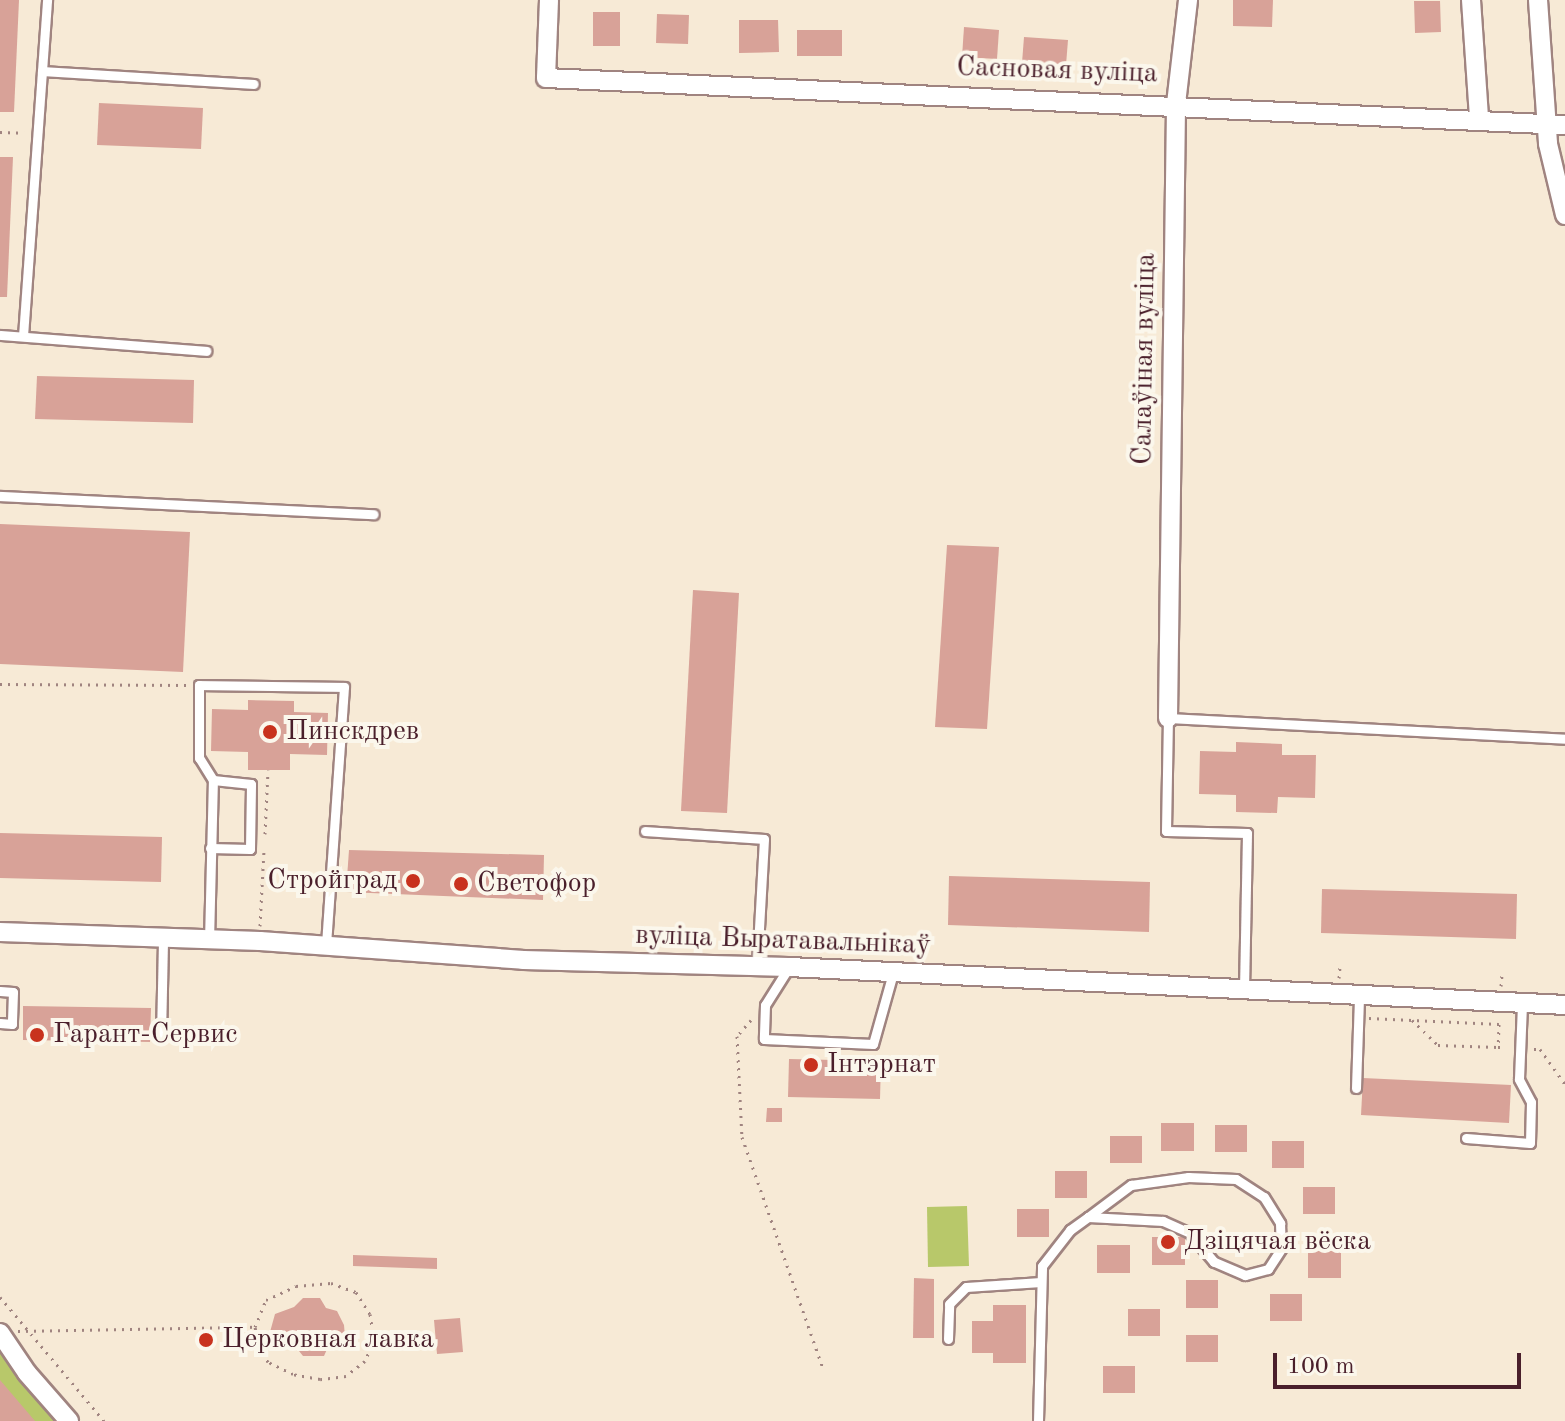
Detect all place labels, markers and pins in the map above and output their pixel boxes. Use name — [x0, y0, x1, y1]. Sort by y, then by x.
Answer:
place label: Пинскдрев — [286, 715, 419, 749]
marker: Пинскдрев — [261, 723, 279, 741]
place label: Стройград — [267, 864, 397, 898]
place label: Светофор — [477, 867, 596, 901]
marker: Стройград — [404, 872, 422, 890]
marker: Светофор — [452, 875, 470, 893]
place label: Гарант-Сервис — [53, 1018, 238, 1052]
marker: Гарант-Сервис — [28, 1026, 46, 1044]
place label: Інтэрнат — [827, 1048, 936, 1082]
marker: Інтэрнат — [802, 1056, 820, 1074]
place label: Дзіцячая вёска — [1184, 1225, 1371, 1259]
marker: Дзіцячая вёска — [1159, 1233, 1177, 1251]
place label: Церковная лавка — [222, 1323, 434, 1357]
marker: Церковная лавка — [197, 1331, 215, 1349]

